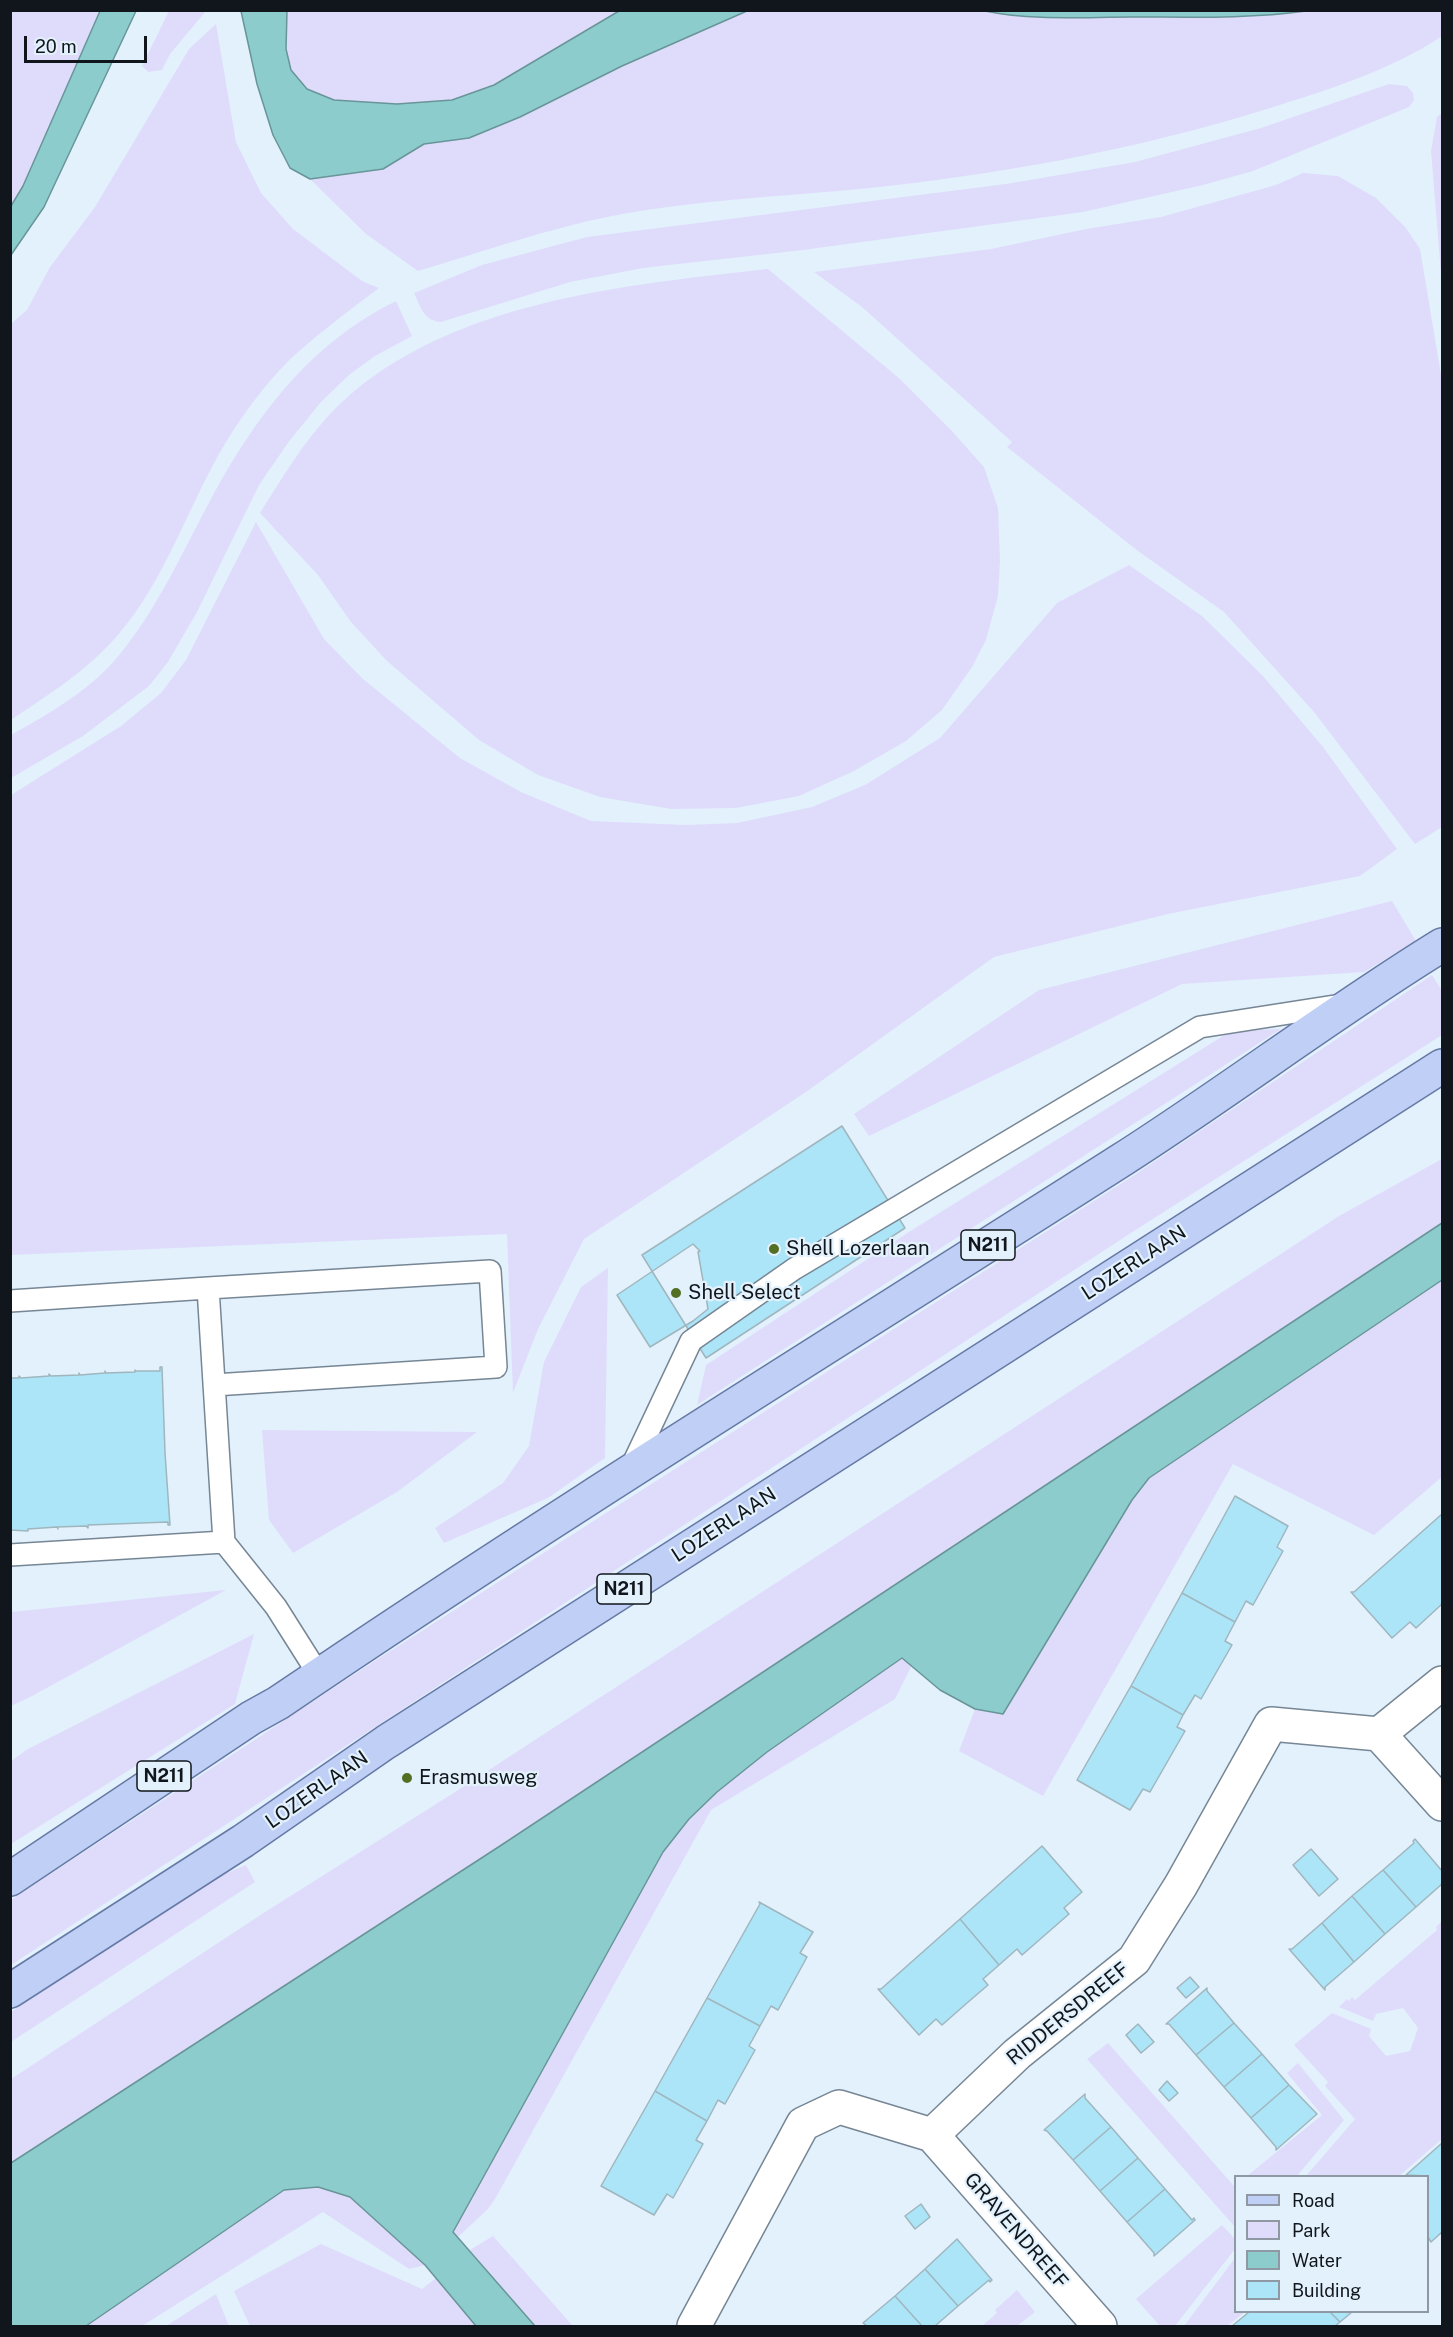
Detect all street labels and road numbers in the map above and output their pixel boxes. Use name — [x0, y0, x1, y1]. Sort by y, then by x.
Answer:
street label: LOZERLAAN — [1077, 1220, 1191, 1306]
road number: N211 — [961, 1230, 1015, 1260]
street label: LOZERLAAN — [667, 1482, 781, 1568]
road number: N211 — [597, 1574, 651, 1604]
street label: LOZERLAAN — [261, 1746, 373, 1834]
road number: N211 — [137, 1761, 191, 1791]
street label: RIDDERSDREEF — [1002, 1957, 1134, 2071]
street label: GRAVENDREEF — [959, 2168, 1073, 2294]

